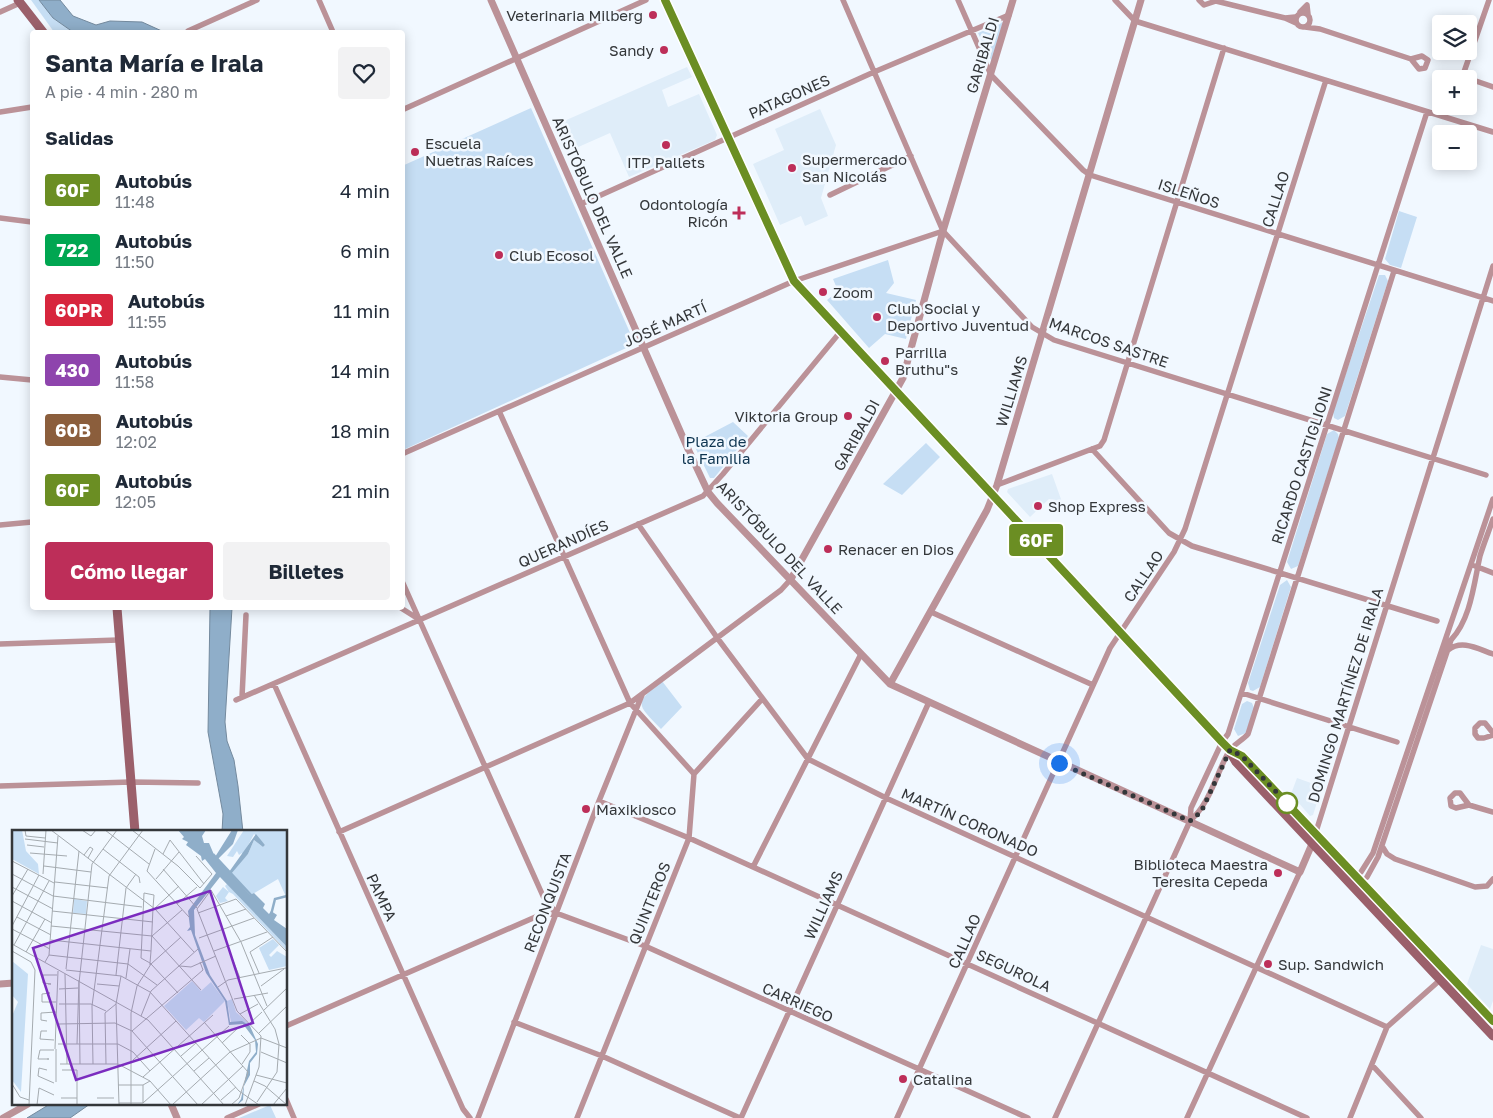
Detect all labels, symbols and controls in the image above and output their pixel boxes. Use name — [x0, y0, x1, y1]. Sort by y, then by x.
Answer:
place label: Veterinaria Milberg — [506, 6, 643, 24]
marker: Veterinaria Milberg — [647, 9, 659, 21]
street label: GARIBALDI — [962, 15, 1002, 95]
map controls — [1432, 15, 1477, 170]
button: layers — [1432, 15, 1477, 60]
place label: Sandy — [609, 41, 655, 59]
marker: Sandy — [658, 44, 670, 56]
button: heart — [338, 47, 390, 99]
text: Santa María e Irala — [45, 48, 263, 77]
street label: PATAGONES — [746, 70, 832, 122]
button: + — [1432, 70, 1477, 115]
text: A pie · 4 min · 280 m — [45, 82, 198, 102]
street label: ARISTÓBULO DEL VALLE — [549, 113, 637, 281]
button: − — [1432, 125, 1477, 170]
text: Salidas — [45, 126, 114, 149]
place label: Escuela Nuetras Raíces — [425, 134, 533, 169]
marker: ITP Pallets — [660, 139, 672, 151]
marker: Escuela Nuetras Raíces — [409, 146, 421, 158]
place label: Supermercado San Nicolás — [802, 150, 907, 185]
place label: ITP Pallets — [627, 153, 705, 171]
marker: Supermercado San Nicolás — [786, 162, 798, 174]
street label: CALLAO — [1257, 168, 1293, 230]
text: Autobús — [115, 169, 192, 192]
street label: ISLEÑOS — [1156, 175, 1222, 211]
text: 60F — [56, 179, 89, 201]
text: 4 min — [340, 179, 390, 202]
text: 11:48 — [115, 192, 155, 212]
place label: Odontología Ricón — [639, 195, 728, 230]
marker: Odontología Ricón — [732, 206, 746, 220]
text: Autobús — [115, 229, 192, 252]
text: 722 — [57, 239, 88, 261]
text: 6 min — [340, 239, 390, 262]
place label: Club Ecosol — [509, 246, 594, 264]
marker: Club Ecosol — [493, 249, 505, 261]
text: 11:50 — [115, 252, 155, 272]
place label: Zoom — [833, 283, 873, 301]
marker: Zoom — [817, 286, 829, 298]
text: Autobús — [128, 289, 205, 312]
street label: JOSÉ MARTÍ — [621, 297, 710, 350]
text: 60PR — [55, 299, 103, 321]
text: 11 min — [333, 299, 390, 322]
place label: Club Social y Deportivo Juventud — [887, 299, 1029, 334]
marker: Club Social y Deportivo Juventud — [871, 311, 883, 323]
text: 11:55 — [128, 312, 167, 332]
street label: MARCOS SASTRE — [1047, 313, 1171, 371]
place label: Parrilla Bruthu"s — [895, 343, 958, 378]
text: Autobús — [115, 349, 192, 372]
street label: WILLIAMS — [992, 353, 1030, 429]
marker: Parrilla Bruthu"s — [879, 355, 891, 367]
text: 430 — [56, 359, 89, 381]
text: 14 min — [331, 359, 390, 382]
text: 11:58 — [115, 372, 154, 392]
street label: RICARDO CASTIGLIONI — [1267, 384, 1335, 546]
street label: GARIBALDI — [829, 396, 883, 474]
place label: Viktoria Group — [734, 407, 838, 425]
text: Autobús — [116, 409, 193, 432]
marker: Viktoria Group — [842, 410, 854, 422]
text: 60B — [55, 419, 91, 441]
text: 18 min — [331, 419, 390, 442]
text: 12:02 — [116, 432, 157, 452]
park label: Plaza de la Familia — [682, 432, 750, 467]
text: Autobús — [115, 469, 192, 492]
street label: ARISTÓBULO DEL VALLE — [714, 477, 846, 617]
text: 60F — [56, 479, 89, 501]
text: 21 min — [331, 479, 390, 502]
text: 12:05 — [115, 492, 156, 512]
place label: Shop Express — [1048, 497, 1146, 515]
marker: Shop Express — [1032, 500, 1044, 512]
street label: QUERANDÍES — [515, 515, 611, 571]
line badge: 60F — [1007, 524, 1065, 556]
text: 60F — [1019, 529, 1053, 551]
place label: Renacer en Dios — [838, 540, 954, 558]
button: Cómo llegar — [45, 542, 213, 600]
button: Billetes — [223, 542, 390, 600]
marker: Renacer en Dios — [822, 543, 834, 555]
street label: CALLAO — [1119, 547, 1167, 605]
street label: DOMINGO MARTÍNEZ DE IRALA — [1304, 585, 1386, 805]
your location — [1047, 751, 1072, 776]
street label: MARTÍN CORONADO — [899, 784, 1041, 860]
unlabelled marker — [1276, 792, 1298, 814]
place label: Maxikiosco — [596, 800, 676, 818]
marker: Maxikiosco — [580, 803, 592, 815]
inset map — [12, 830, 288, 1106]
street label: RECONQUISTA — [520, 849, 574, 955]
place label: Biblioteca Maestra Teresita Cepeda — [1134, 855, 1268, 890]
street label: QUINTEROS — [624, 859, 674, 947]
marker: Biblioteca Maestra Teresita Cepeda — [1272, 867, 1284, 879]
street label: WILLIAMS — [800, 868, 846, 942]
street label: PAMPA — [363, 870, 401, 924]
street label: CALLAO — [944, 911, 984, 971]
street label: SEGUROLA — [974, 945, 1054, 995]
place label: Sup. Sandwich — [1278, 955, 1384, 973]
marker: Sup. Sandwich — [1262, 958, 1274, 970]
street label: CARRIEGO — [760, 978, 836, 1026]
place label: Catalina — [913, 1070, 973, 1088]
marker: Catalina — [897, 1073, 909, 1085]

